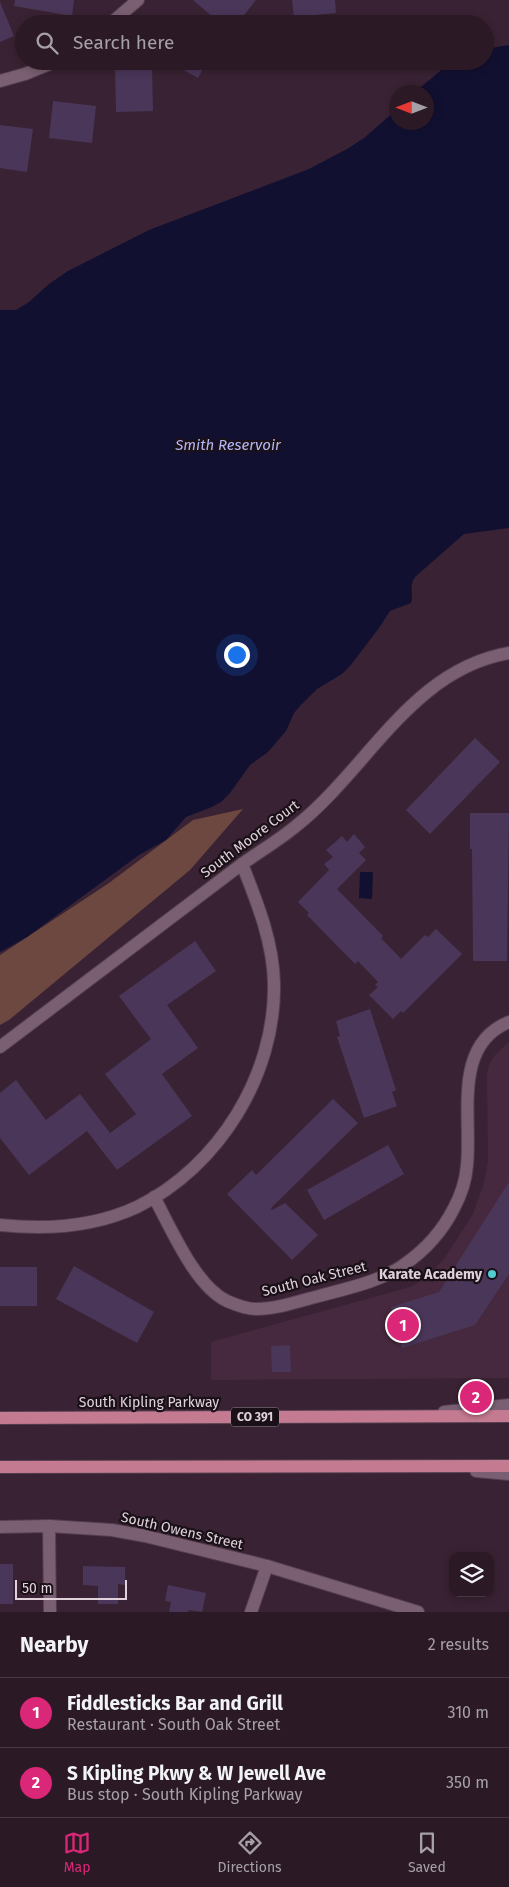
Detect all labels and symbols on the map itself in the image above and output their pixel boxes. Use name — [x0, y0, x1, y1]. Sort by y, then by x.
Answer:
north arrow — [389, 85, 434, 130]
water label: Smith Reservoir — [174, 436, 282, 454]
your location — [224, 642, 250, 668]
street label: South Moore Court — [197, 796, 303, 882]
street label: South Oak Street — [260, 1258, 369, 1300]
place label: Karate Academy — [379, 1266, 483, 1283]
marker: Karate Academy — [486, 1268, 498, 1280]
pin: 1 — [387, 1306, 419, 1344]
pin: 2 — [460, 1378, 492, 1416]
street label: South Kipling Parkway — [79, 1394, 219, 1411]
road number: CO 391 — [231, 1408, 279, 1426]
street label: South Owens Street — [119, 1509, 246, 1554]
scale bar — [15, 1577, 128, 1600]

